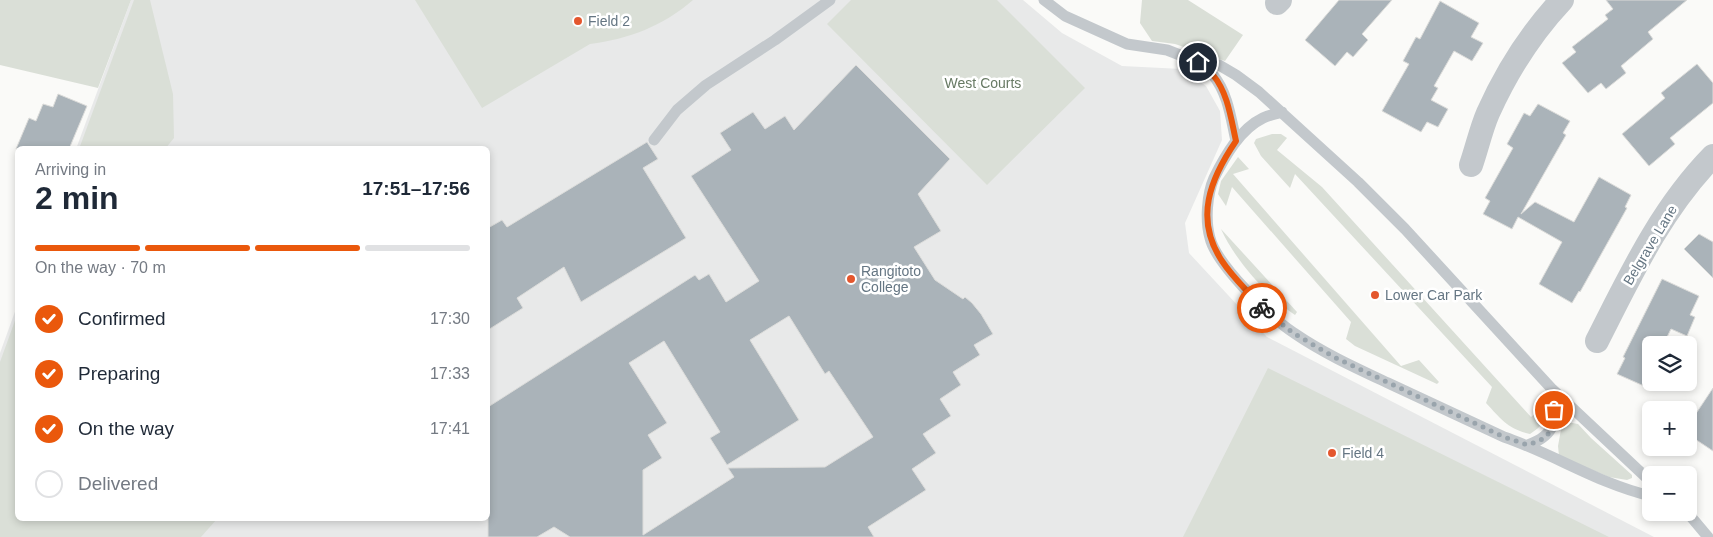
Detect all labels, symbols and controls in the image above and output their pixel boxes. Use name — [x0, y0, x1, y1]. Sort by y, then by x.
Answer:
place label: Field 2 — [588, 13, 630, 29]
marker: Field 2 — [572, 15, 584, 27]
pin — [1177, 41, 1219, 83]
icon: home — [1184, 48, 1212, 76]
park label: West Courts — [945, 75, 1021, 91]
text: Arriving in — [35, 161, 106, 178]
text: 17:51–17:56 — [362, 178, 470, 199]
text: 2 min — [35, 180, 119, 216]
street label: Belgrave Lane — [1620, 202, 1680, 288]
text: On the way · 70 m — [35, 259, 166, 276]
place label: Rangitoto College — [861, 263, 921, 295]
marker: Rangitoto College — [845, 273, 857, 285]
courier — [1237, 283, 1287, 333]
place label: Lower Car Park — [1385, 287, 1483, 303]
marker: Lower Car Park — [1369, 289, 1381, 301]
icon: bike — [1248, 294, 1276, 322]
icon: check — [35, 305, 63, 333]
text: Confirmed — [78, 308, 166, 329]
text: 17:30 — [430, 310, 470, 327]
map controls — [1642, 336, 1697, 521]
button: layers — [1642, 336, 1697, 391]
icon: check — [35, 360, 63, 388]
text: Preparing — [78, 363, 160, 384]
text: 17:33 — [430, 365, 470, 382]
pin — [1533, 389, 1575, 431]
icon: bag — [1540, 396, 1568, 424]
button: + — [1642, 401, 1697, 456]
icon: check — [35, 415, 63, 443]
text: On the way — [78, 418, 174, 439]
text: 17:41 — [430, 420, 470, 437]
place label: Field 4 — [1342, 445, 1384, 461]
marker: Field 4 — [1326, 447, 1338, 459]
button: − — [1642, 466, 1697, 521]
text: Delivered — [78, 473, 158, 494]

